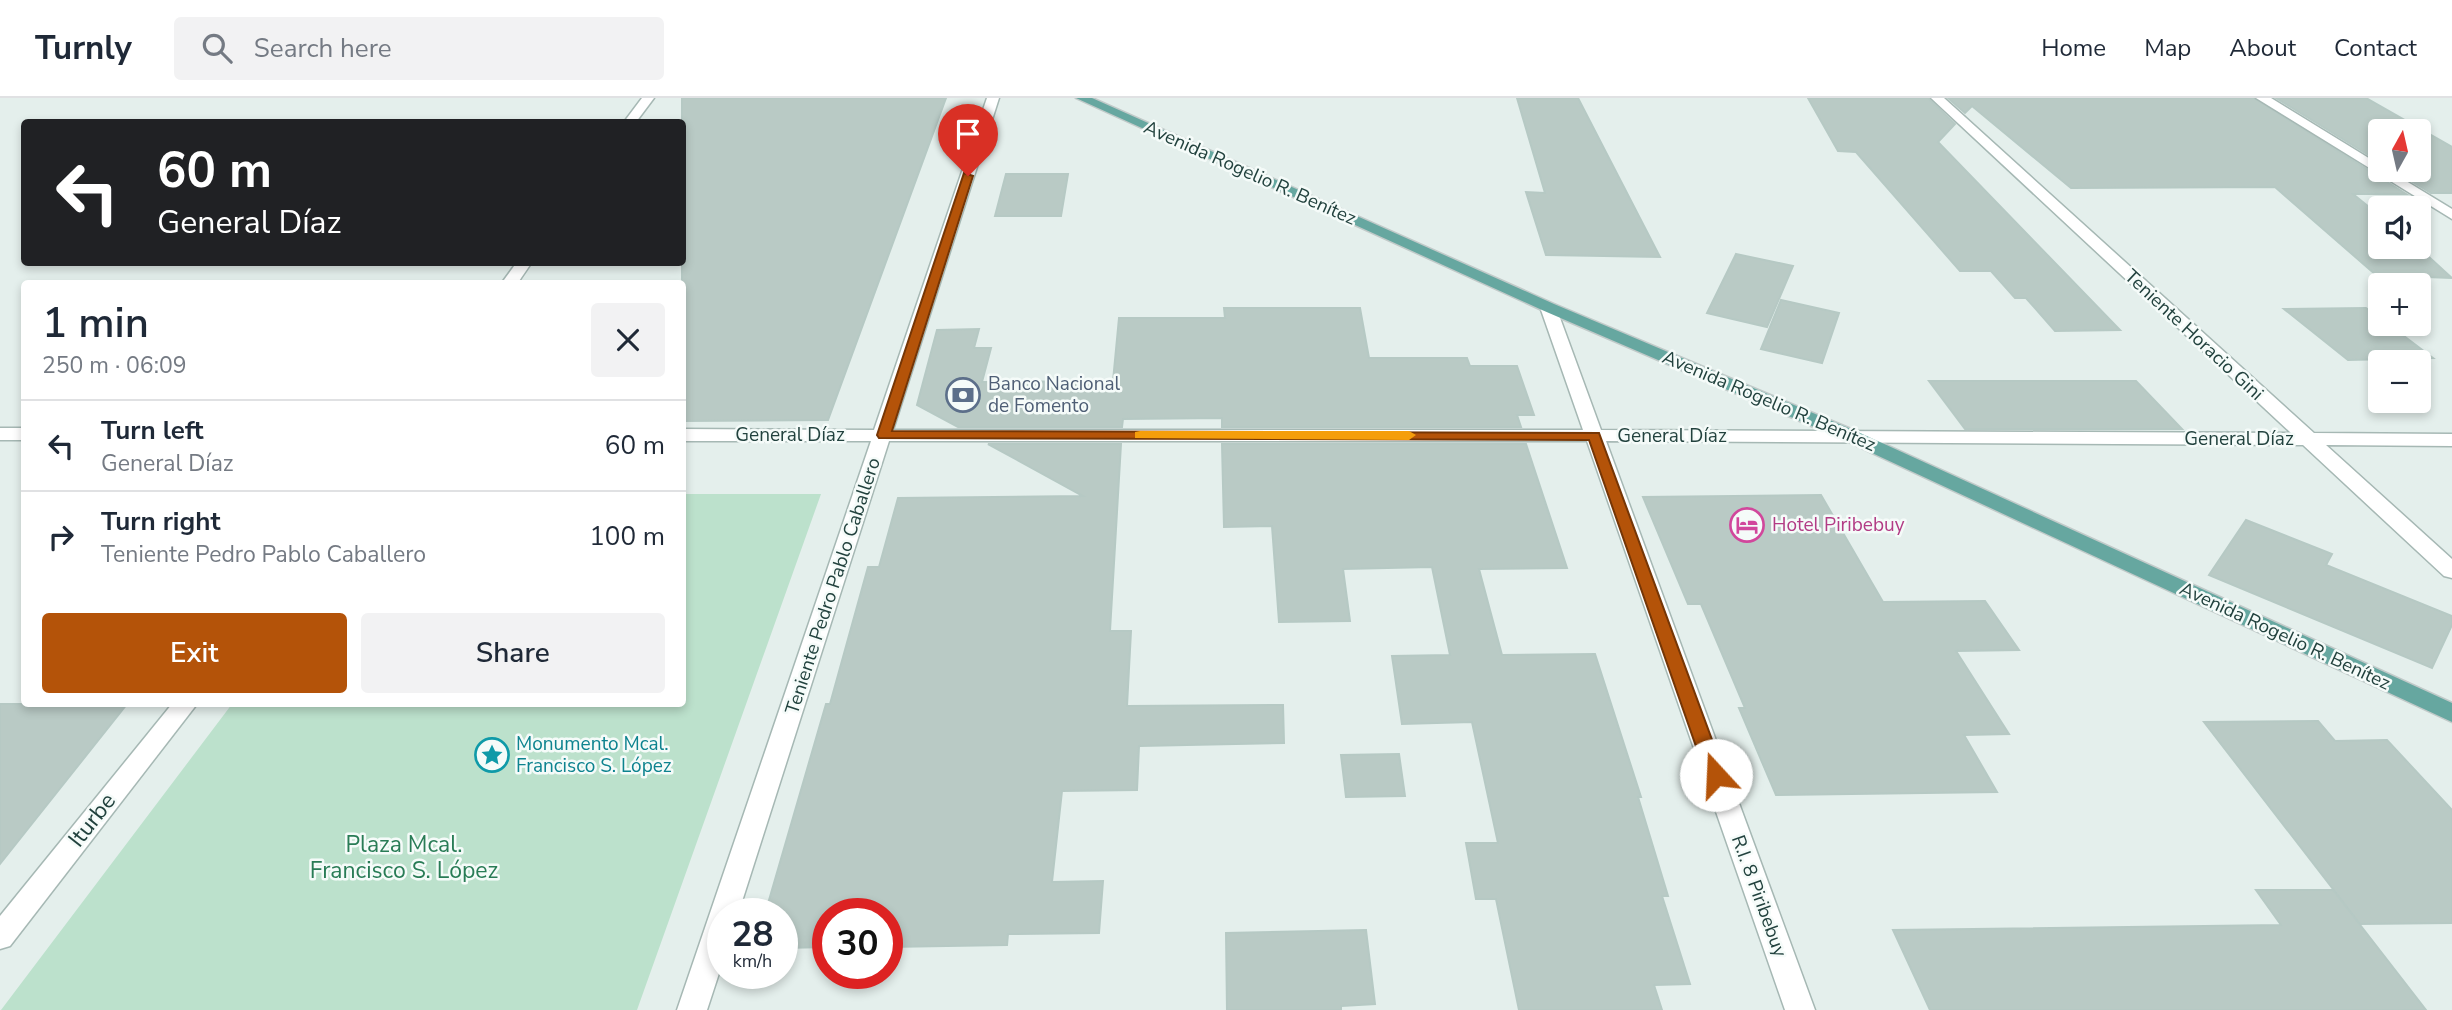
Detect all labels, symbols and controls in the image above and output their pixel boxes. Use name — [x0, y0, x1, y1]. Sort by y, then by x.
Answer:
search box — [174, 17, 664, 80]
text: Turnly — [35, 26, 132, 71]
icon: search — [198, 29, 236, 67]
text: Search here — [254, 31, 392, 66]
text: Home — [2041, 32, 2106, 64]
text: Map — [2144, 32, 2191, 64]
text: About — [2229, 32, 2296, 64]
text: Contact — [2334, 32, 2417, 64]
pin — [938, 104, 998, 176]
street label: Avenida Rogelio R. Benítez — [1140, 114, 1360, 232]
icon: arrive — [949, 115, 987, 153]
north arrow — [2368, 119, 2431, 182]
map controls — [2368, 119, 2431, 413]
text: 60 m — [157, 137, 272, 204]
icon: left — [42, 147, 133, 238]
button: sound — [2368, 196, 2431, 259]
text: General Díaz — [157, 201, 341, 244]
street label: Teniente Horacio Gini — [2119, 264, 2269, 406]
button: + — [2368, 273, 2431, 336]
text: 1 min — [42, 295, 149, 352]
button: close — [591, 303, 665, 377]
street label: Avenida Rogelio R. Benítez — [1658, 344, 1880, 458]
text: 250 m · 06:09 — [42, 350, 187, 381]
button: − — [2368, 350, 2431, 413]
place label: Banco Nacional de Fomento — [988, 371, 1121, 419]
bank icon: Banco Nacional de Fomento — [944, 376, 982, 414]
text: Turn left — [101, 413, 204, 448]
street label: General Díaz — [735, 422, 845, 448]
street label: General Díaz — [1617, 423, 1727, 449]
street label: General Díaz — [2184, 426, 2294, 452]
icon: left — [42, 427, 80, 465]
text: 60 m — [605, 428, 665, 463]
text: General Díaz — [101, 448, 234, 479]
street label: Teniente Pedro Pablo Caballero — [779, 454, 887, 718]
text: Turn right — [101, 504, 220, 539]
hotel icon: Hotel Piribebuy — [1728, 506, 1766, 544]
place label: Hotel Piribebuy — [1772, 512, 1905, 538]
icon: right — [42, 518, 80, 556]
text: 100 m — [589, 519, 665, 554]
text: Teniente Pedro Pablo Caballero — [101, 539, 426, 570]
street label: Avenida Rogelio R. Benítez — [2175, 576, 2395, 696]
button: Exit — [42, 613, 347, 693]
button: Share — [361, 613, 665, 693]
place label: Monumento Mcal. Francisco S. López — [516, 731, 672, 779]
place icon: Monumento Mcal. Francisco S. López — [473, 736, 511, 774]
position arrow — [1679, 738, 1753, 812]
street label: Iturbe — [61, 787, 123, 853]
park label: Plaza Mcal. Francisco S. López — [310, 829, 498, 886]
street label: R.I. 8 Piribebuy — [1725, 831, 1793, 961]
speed limit sign: 30 — [812, 898, 903, 989]
text: 28 — [731, 911, 774, 958]
text: km/h — [733, 949, 772, 973]

